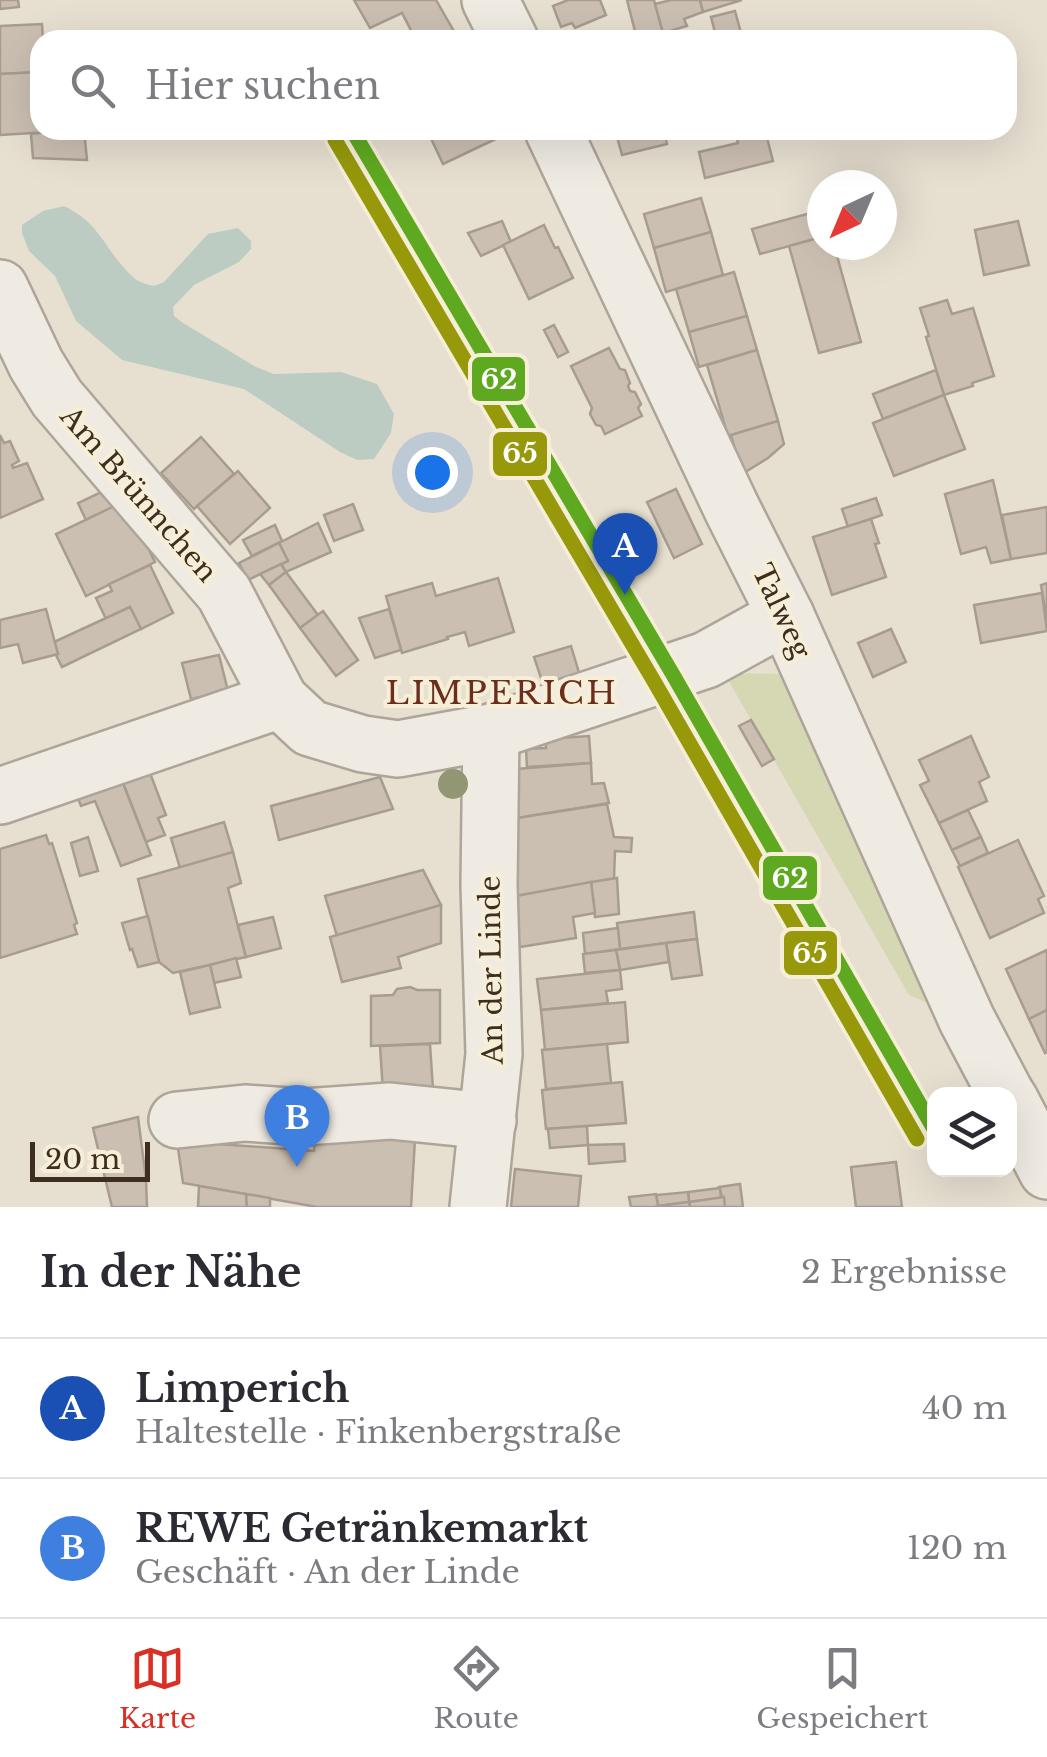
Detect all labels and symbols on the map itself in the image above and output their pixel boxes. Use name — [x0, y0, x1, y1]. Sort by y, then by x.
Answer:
north arrow — [807, 170, 897, 260]
line badge: 62 — [470, 355, 527, 403]
text: 62 — [480, 362, 518, 397]
street label: Am Brünnchen — [52, 399, 224, 589]
line badge: 65 — [491, 430, 549, 478]
text: 65 — [502, 436, 538, 471]
your location — [407, 447, 458, 498]
pin: A — [592, 512, 658, 595]
street label: Talweg — [745, 558, 819, 665]
district label: LIMPERICH — [386, 673, 618, 713]
line badge: 62 — [761, 854, 819, 902]
text: 62 — [771, 861, 809, 896]
street label: An der Linde — [472, 875, 511, 1066]
line badge: 65 — [782, 929, 839, 977]
text: 65 — [792, 936, 828, 971]
pin: B — [264, 1084, 330, 1167]
scale bar — [30, 1137, 150, 1182]

